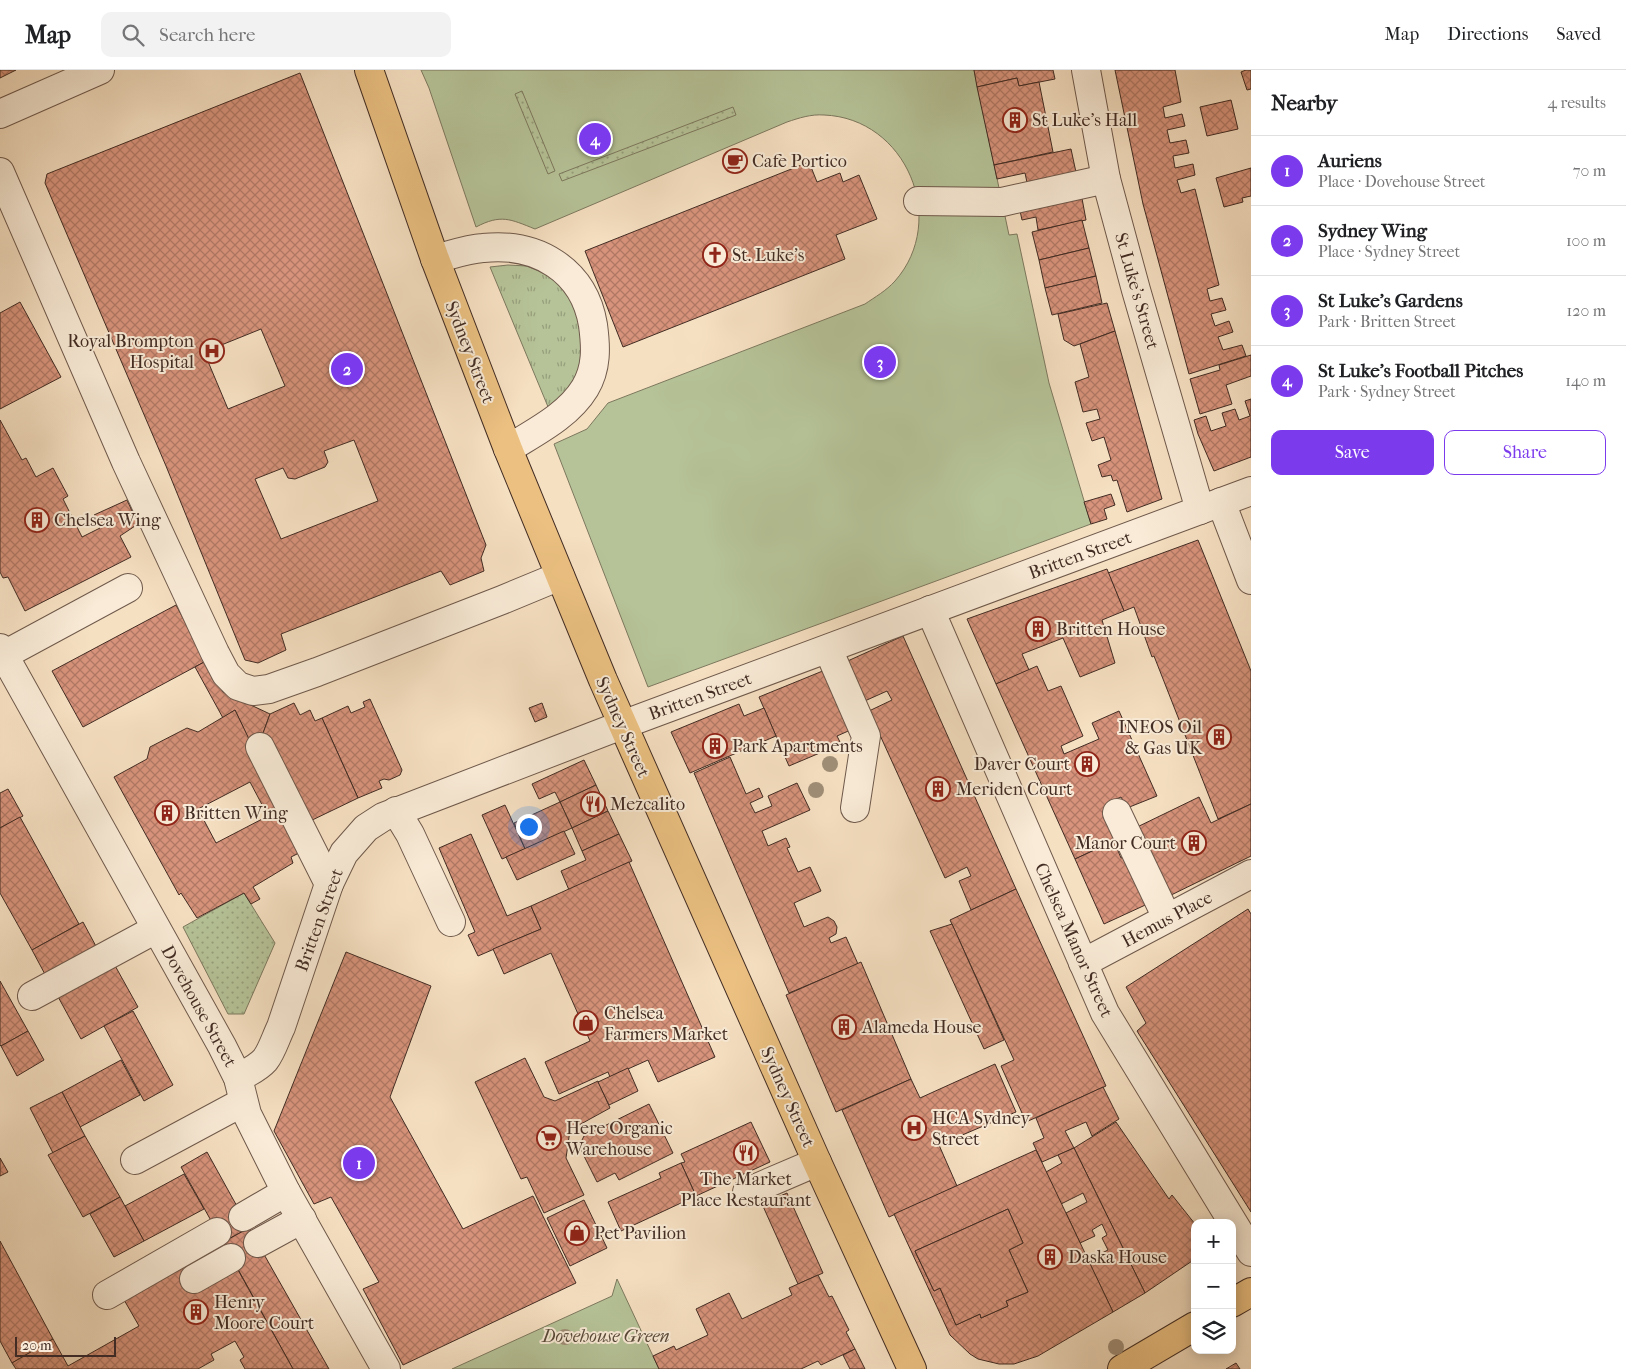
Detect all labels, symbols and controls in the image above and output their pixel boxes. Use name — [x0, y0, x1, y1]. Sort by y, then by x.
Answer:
search box — [101, 12, 451, 57]
text: Map — [25, 21, 71, 49]
icon: search — [119, 21, 147, 49]
text: Search here — [159, 24, 255, 46]
text: Map — [1385, 24, 1419, 45]
text: Directions — [1447, 24, 1528, 45]
text: Saved — [1556, 24, 1601, 45]
text: Nearby — [1271, 91, 1337, 115]
text: 4 results — [1548, 93, 1606, 112]
building icon: St Luke's Hall — [1002, 107, 1028, 133]
place label: St Luke's Hall — [1032, 110, 1137, 131]
pin: 4 — [579, 120, 611, 158]
cafe icon: Cafe Portico — [722, 148, 748, 174]
text: Auriens — [1318, 150, 1382, 172]
place label: Cafe Portico — [752, 151, 847, 172]
text: 1 — [1284, 161, 1290, 180]
text: 70 m — [1573, 161, 1606, 180]
text: Place · Dovehouse Street — [1318, 172, 1486, 191]
text: Sydney Wing — [1318, 220, 1427, 242]
street label: St Luke's Street — [1110, 230, 1163, 352]
text: 2 — [1283, 231, 1291, 250]
text: 100 m — [1566, 231, 1606, 250]
church icon: St. Luke's — [702, 242, 728, 268]
text: Place · Sydney Street — [1318, 242, 1460, 261]
place label: St. Luke's — [732, 245, 805, 266]
text: St Luke's Gardens — [1318, 290, 1463, 312]
street label: Sydney Street — [440, 298, 499, 407]
text: 3 — [1284, 301, 1290, 320]
text: 120 m — [1567, 301, 1606, 320]
text: Park · Britten Street — [1318, 312, 1456, 331]
place label: Royal Brompton Hospital — [67, 331, 195, 373]
hospital icon: Royal Brompton Hospital — [199, 338, 225, 364]
pin: 3 — [864, 343, 896, 381]
pin: 2 — [331, 350, 363, 388]
text: St Luke's Football Pitches — [1318, 360, 1523, 382]
text: 4 — [1282, 371, 1292, 390]
text: 140 m — [1565, 371, 1606, 390]
text: Park · Sydney Street — [1318, 382, 1456, 401]
button: Save — [1271, 430, 1434, 475]
button: Share — [1444, 430, 1606, 475]
building icon: Chelsea Wing — [24, 507, 50, 533]
place label: Chelsea Wing — [54, 510, 161, 531]
street label: Britten Street — [1026, 527, 1135, 584]
building icon: Britten House — [1025, 616, 1051, 642]
place label: Britten House — [1056, 619, 1165, 640]
street label: Britten Street — [646, 668, 755, 725]
street label: Sydney Street — [591, 674, 654, 781]
place label: INEOS Oil & Gas UK — [1118, 717, 1203, 759]
building icon: INEOS Oil & Gas UK — [1206, 724, 1232, 750]
building icon: Park Apartments — [702, 733, 728, 759]
place label: Park Apartments — [732, 736, 863, 757]
building icon: Daver Court — [1074, 751, 1100, 777]
place label: Daver Court — [974, 754, 1071, 775]
building icon: Meriden Court — [925, 776, 951, 802]
place label: Meriden Court — [956, 779, 1073, 800]
restaurant icon: Mezcalito — [580, 791, 606, 817]
place label: Mezcalito — [610, 794, 685, 815]
building icon: Britten Wing — [154, 800, 180, 826]
place label: Britten Wing — [184, 803, 288, 824]
your location — [516, 814, 542, 840]
building icon: Manor Court — [1181, 830, 1207, 856]
place label: Manor Court — [1075, 833, 1177, 854]
street label: Chelsea Manor Street — [1030, 860, 1117, 1021]
street label: Britten Street — [291, 865, 348, 975]
street label: Hemus Place — [1118, 887, 1216, 952]
street label: Dovehouse Street — [156, 942, 241, 1071]
place label: Chelsea Farmers Market — [604, 1003, 729, 1045]
shop icon: Chelsea Farmers Market — [573, 1010, 599, 1036]
building icon: Alameda House — [831, 1014, 857, 1040]
place label: Alameda House — [861, 1017, 982, 1038]
street label: Sydney Street — [756, 1044, 819, 1151]
place label: HCA Sydney Street — [932, 1108, 1031, 1150]
hospital icon: HCA Sydney Street — [901, 1115, 927, 1141]
place label: Here Organic Warehouse — [565, 1118, 673, 1160]
supermarket icon: Here Organic Warehouse — [536, 1125, 562, 1151]
restaurant icon: The Market Place Restaurant — [733, 1140, 759, 1166]
pin: 1 — [343, 1144, 375, 1182]
place label: The Market Place Restaurant — [681, 1169, 812, 1211]
map controls — [1191, 1219, 1236, 1354]
button: + — [1191, 1219, 1236, 1264]
shop icon: Pet Pavilion — [564, 1220, 590, 1246]
place label: Pet Pavilion — [594, 1223, 687, 1244]
building icon: Daska House — [1037, 1244, 1063, 1270]
place label: Daska House — [1068, 1247, 1167, 1268]
button: − — [1191, 1264, 1236, 1309]
place label: Henry Moore Court — [214, 1292, 315, 1334]
building icon: Henry Moore Court — [183, 1299, 209, 1325]
button: layers — [1191, 1309, 1236, 1354]
park label: Dovehouse Green — [541, 1326, 670, 1347]
scale bar — [15, 1334, 116, 1357]
text: 20 m — [22, 1337, 52, 1354]

